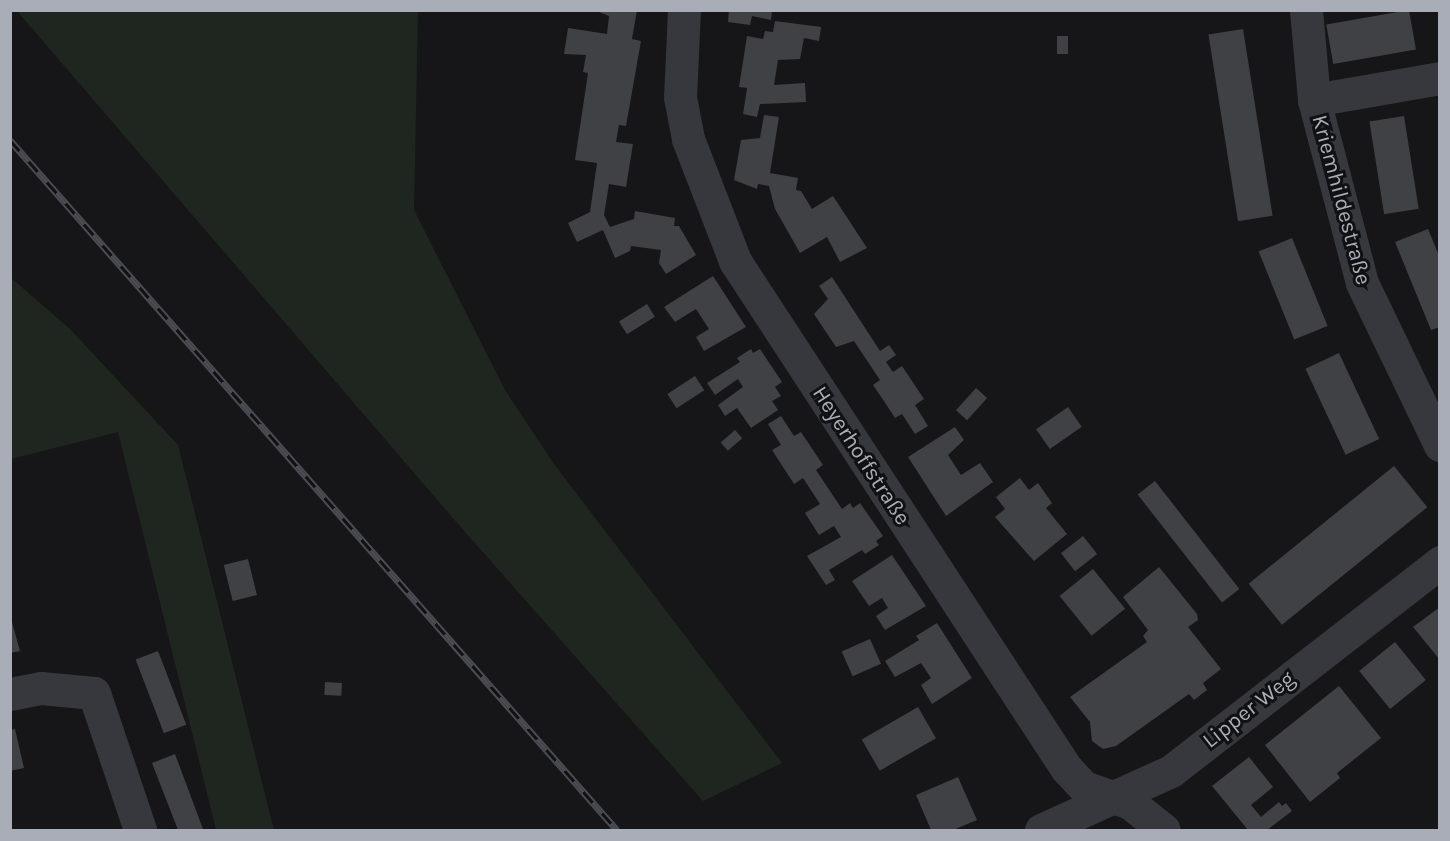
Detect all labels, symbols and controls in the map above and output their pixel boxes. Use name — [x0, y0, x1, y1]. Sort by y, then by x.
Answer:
street label: Kriemhildestraße — [1306, 112, 1376, 288]
street label: Heyerhoffstraße — [806, 382, 916, 530]
street label: Lipper Weg — [1198, 666, 1300, 754]

